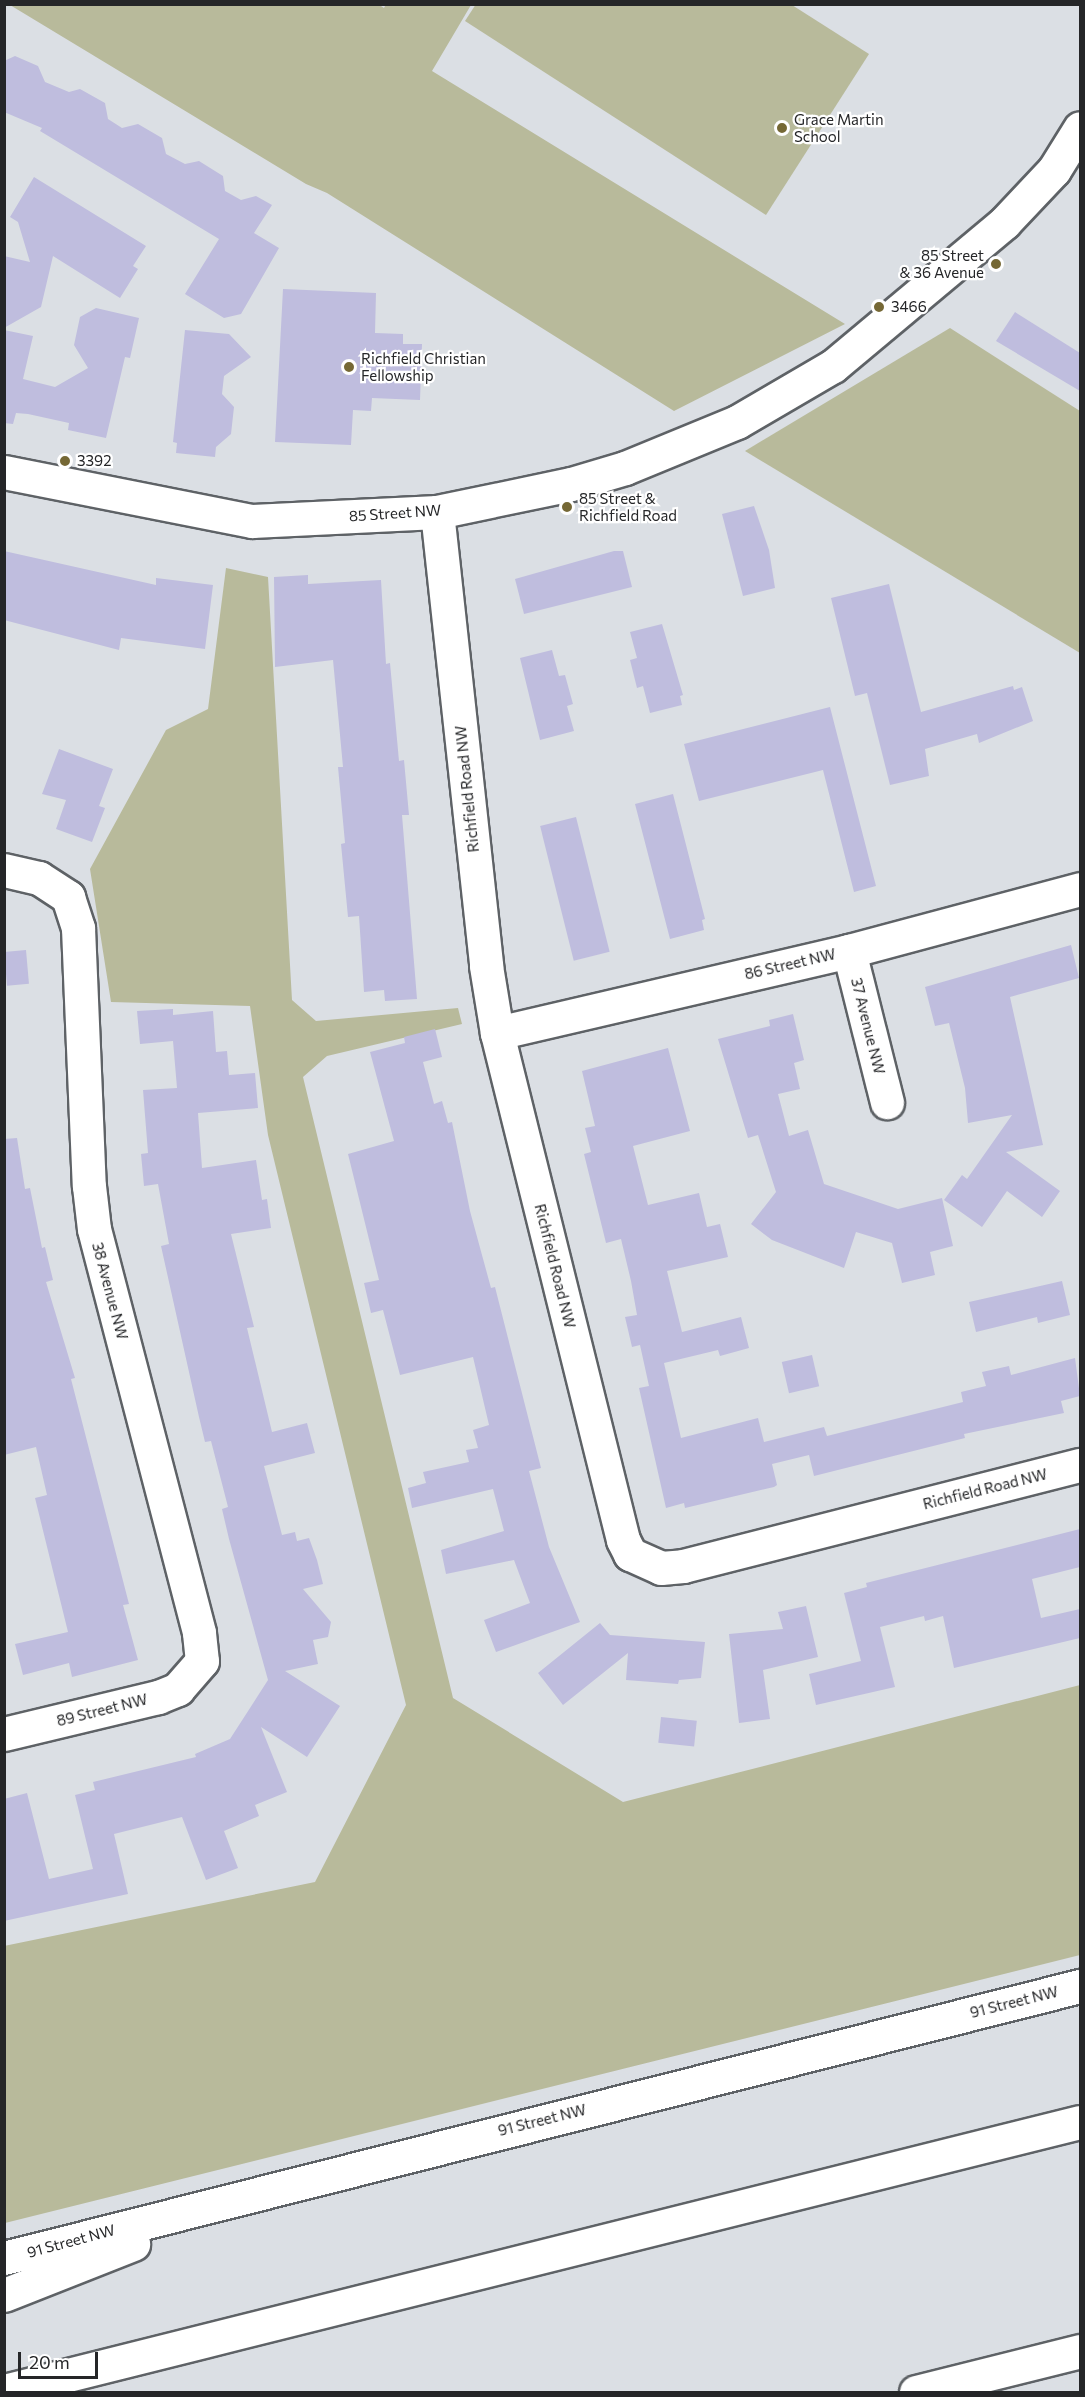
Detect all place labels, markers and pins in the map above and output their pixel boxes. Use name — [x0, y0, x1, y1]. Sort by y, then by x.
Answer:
place label: Grace Martin School — [794, 110, 884, 145]
marker: Grace Martin School — [775, 121, 789, 135]
place label: 85 Street & 36 Avenue — [900, 246, 984, 281]
marker: 85 Street & 36 Avenue — [989, 257, 1003, 271]
place label: 3466 — [891, 298, 927, 316]
marker: 3466 — [872, 300, 886, 314]
place label: Richfield Christian Fellowship — [361, 349, 486, 384]
marker: Richfield Christian Fellowship — [342, 360, 356, 374]
place label: 3392 — [77, 452, 111, 470]
marker: 3392 — [58, 454, 72, 468]
place label: 85 Street & Richfield Road — [579, 489, 677, 524]
marker: 85 Street & Richfield Road — [560, 500, 574, 514]

